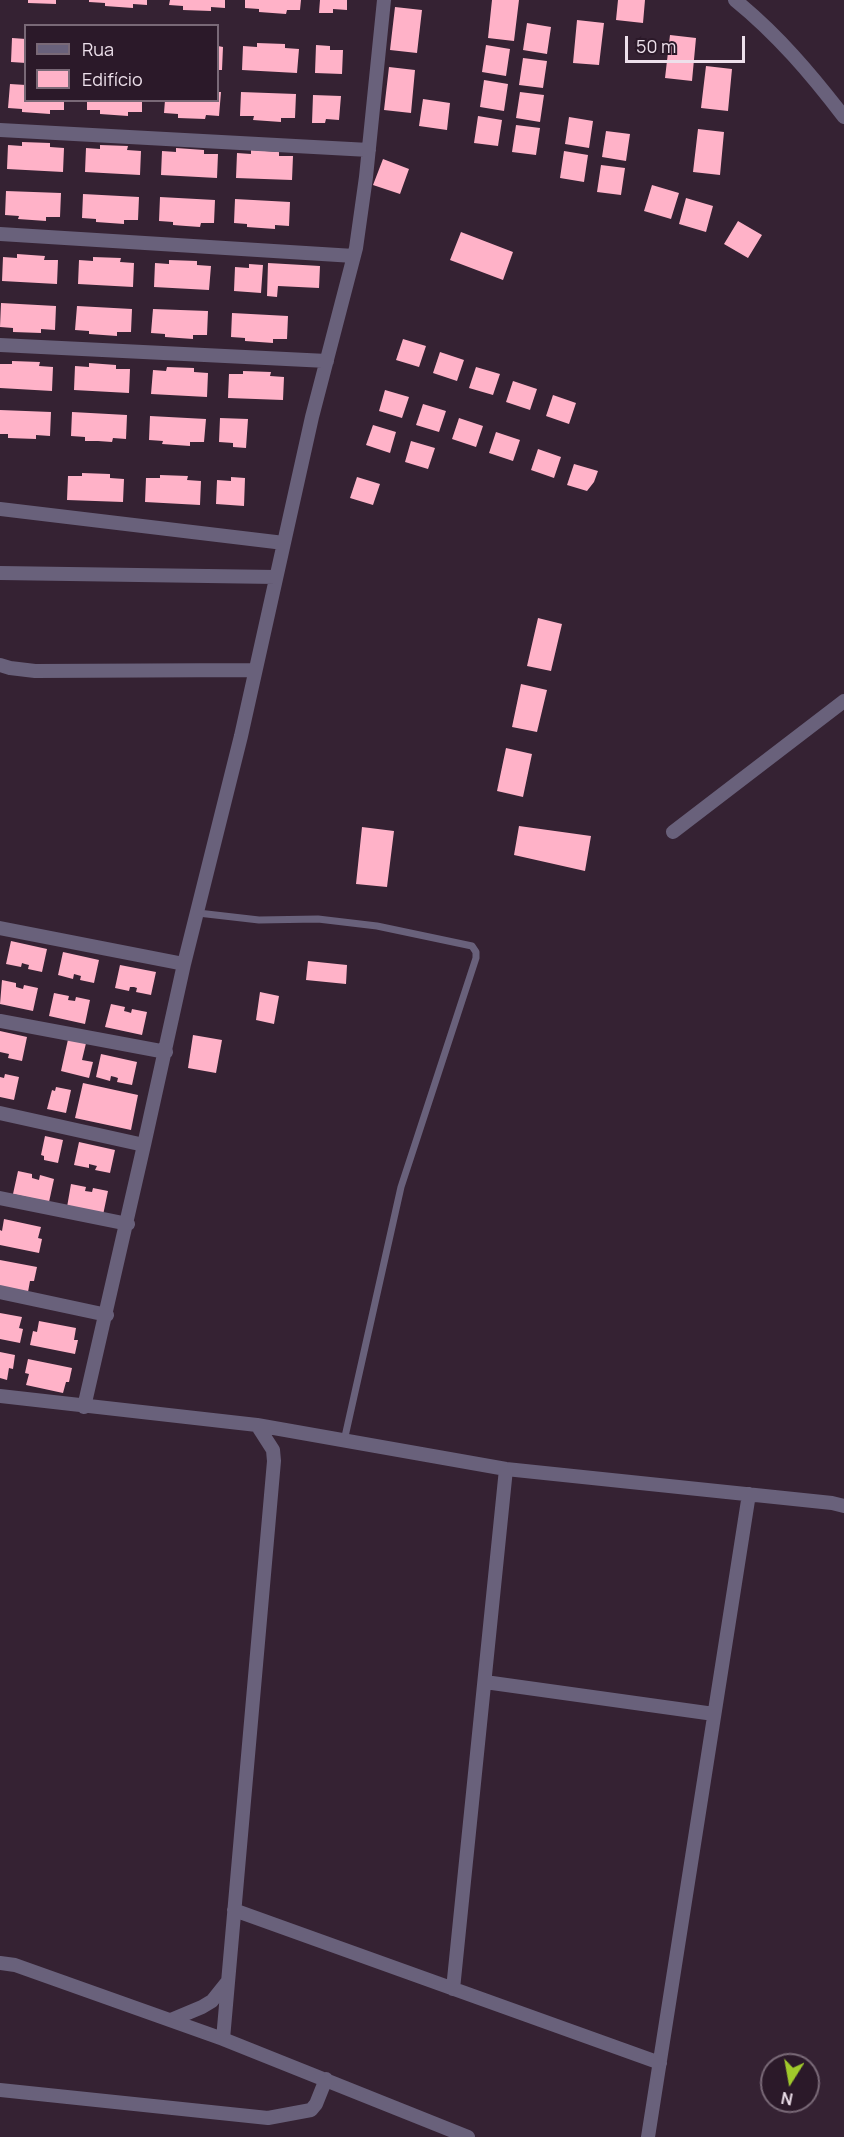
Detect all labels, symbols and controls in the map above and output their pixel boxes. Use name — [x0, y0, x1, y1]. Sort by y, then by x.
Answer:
legend — [24, 24, 219, 102]
scale bar — [628, 24, 748, 62]
text: 50 m — [636, 34, 676, 58]
text: Rua — [82, 37, 114, 61]
text: Edifício — [82, 67, 143, 91]
north arrow — [760, 2053, 820, 2113]
text: N — [779, 2087, 795, 2111]

